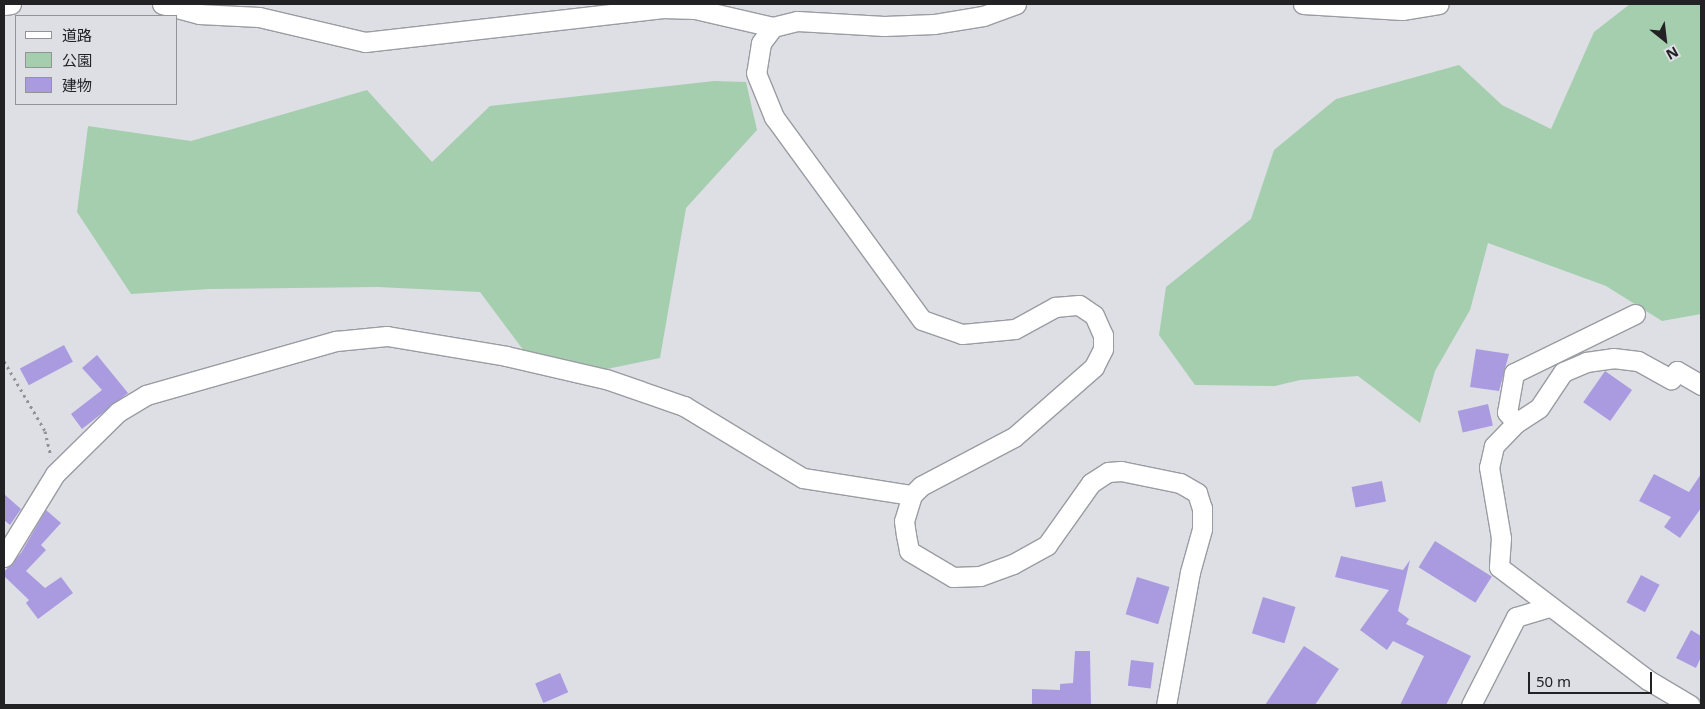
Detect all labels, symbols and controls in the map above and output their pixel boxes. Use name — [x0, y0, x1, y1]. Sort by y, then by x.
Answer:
legend — [15, 15, 178, 105]
north arrow — [1640, 15, 1690, 65]
text: 道路 — [62, 25, 92, 45]
text: N — [1663, 42, 1682, 65]
text: 公園 — [62, 50, 92, 70]
text: 建物 — [62, 75, 92, 95]
scale bar — [1530, 662, 1654, 694]
text: 50 m — [1536, 671, 1571, 691]

